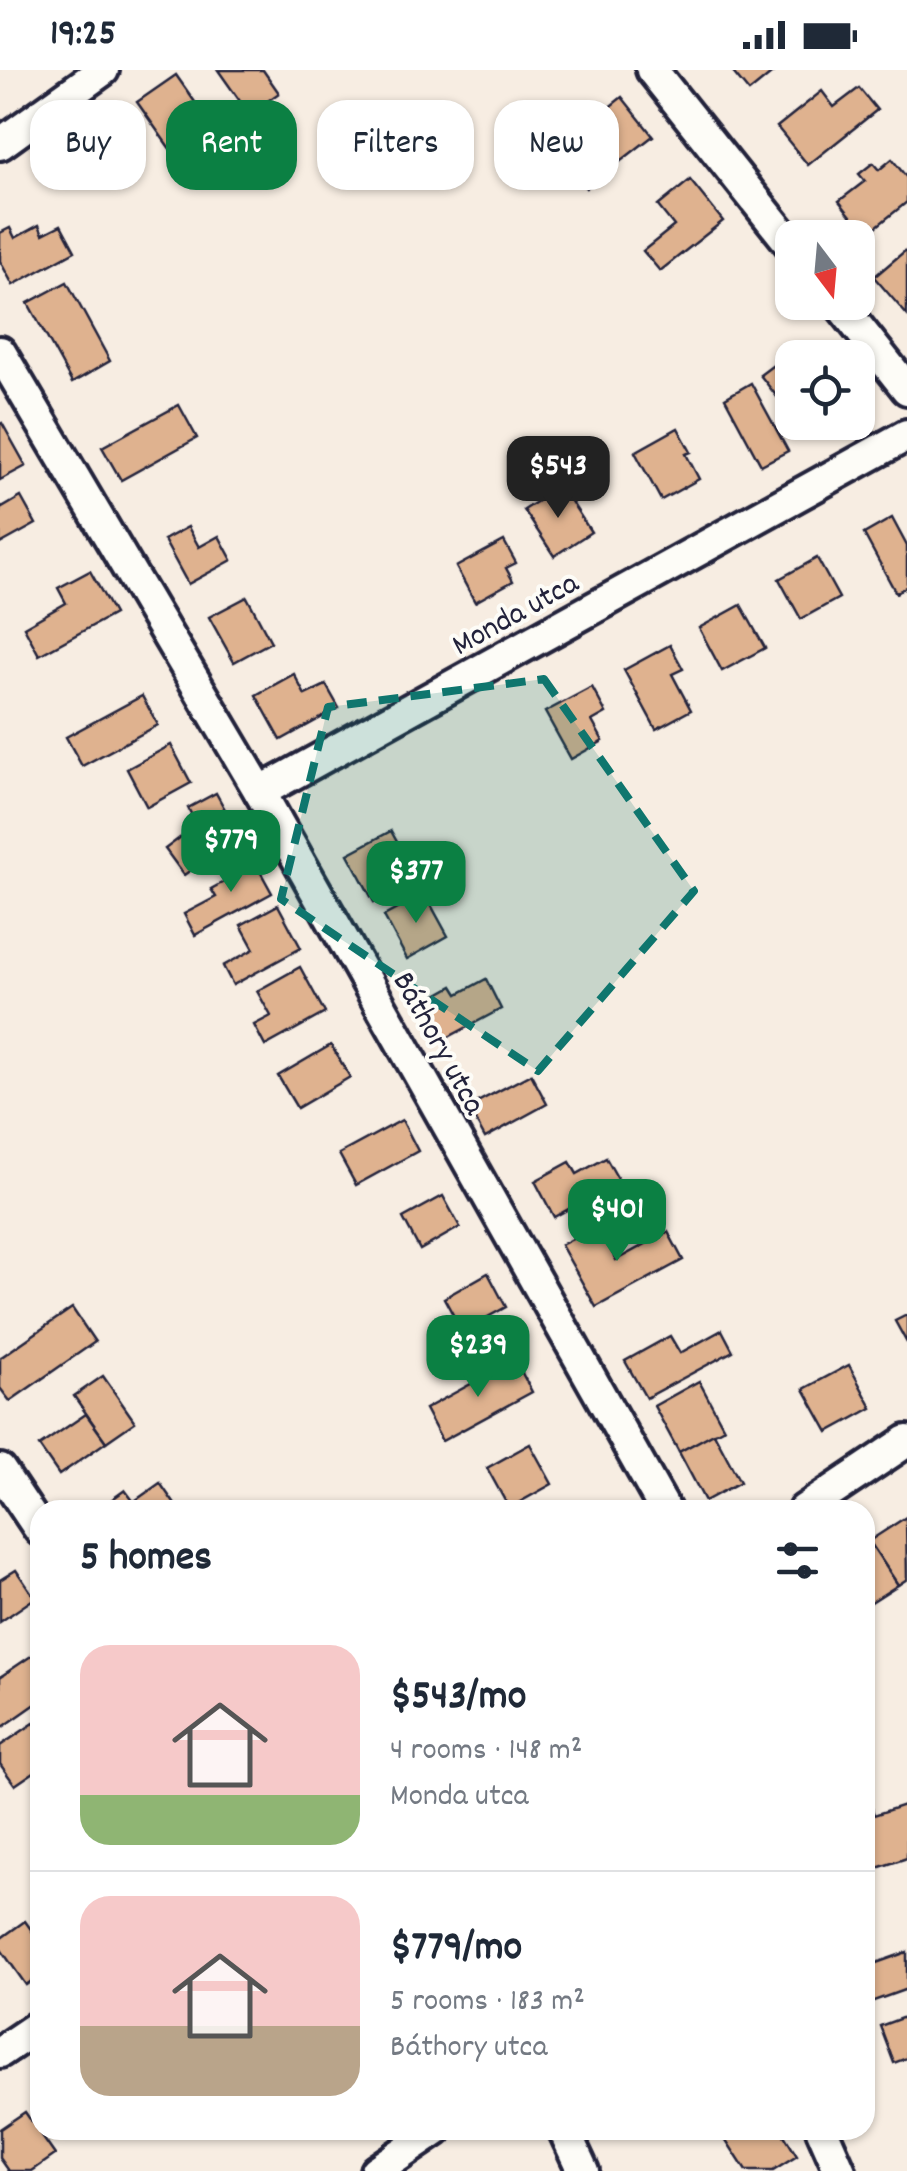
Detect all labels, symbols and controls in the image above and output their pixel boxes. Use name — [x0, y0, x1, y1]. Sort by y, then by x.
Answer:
text: 19:25 — [50, 8, 116, 63]
chip: Buy — [30, 100, 146, 190]
chip: Rent — [166, 100, 297, 190]
chip: Filters — [317, 100, 474, 190]
chip: New — [494, 100, 619, 190]
north arrow — [775, 220, 875, 320]
map controls — [775, 220, 875, 440]
button: locate — [775, 340, 875, 440]
pin: $543 — [499, 436, 617, 521]
text: $543 — [529, 445, 587, 491]
street label: Monda utca — [445, 562, 589, 670]
pin: $779 — [172, 810, 290, 895]
text: $779 — [203, 819, 259, 865]
pin: $377 — [357, 841, 475, 926]
text: $377 — [389, 850, 443, 896]
street label: Báthory utca — [378, 964, 495, 1125]
pin: $401 — [558, 1179, 676, 1264]
text: $401 — [590, 1188, 644, 1234]
pin: $239 — [419, 1315, 537, 1400]
text: $239 — [448, 1324, 508, 1370]
text: 5 homes — [80, 1530, 212, 1590]
icon: filters — [770, 1533, 825, 1588]
text: $543/mo — [390, 1669, 526, 1729]
icon: home — [160, 1685, 280, 1805]
text: 4 rooms · 148 m² — [390, 1729, 582, 1775]
text: Monda utca — [390, 1775, 529, 1821]
text: $779/mo — [390, 1920, 522, 1980]
icon: home — [160, 1936, 280, 2056]
text: 5 rooms · 183 m² — [390, 1980, 585, 2026]
text: Báthory utca — [390, 2026, 547, 2072]

